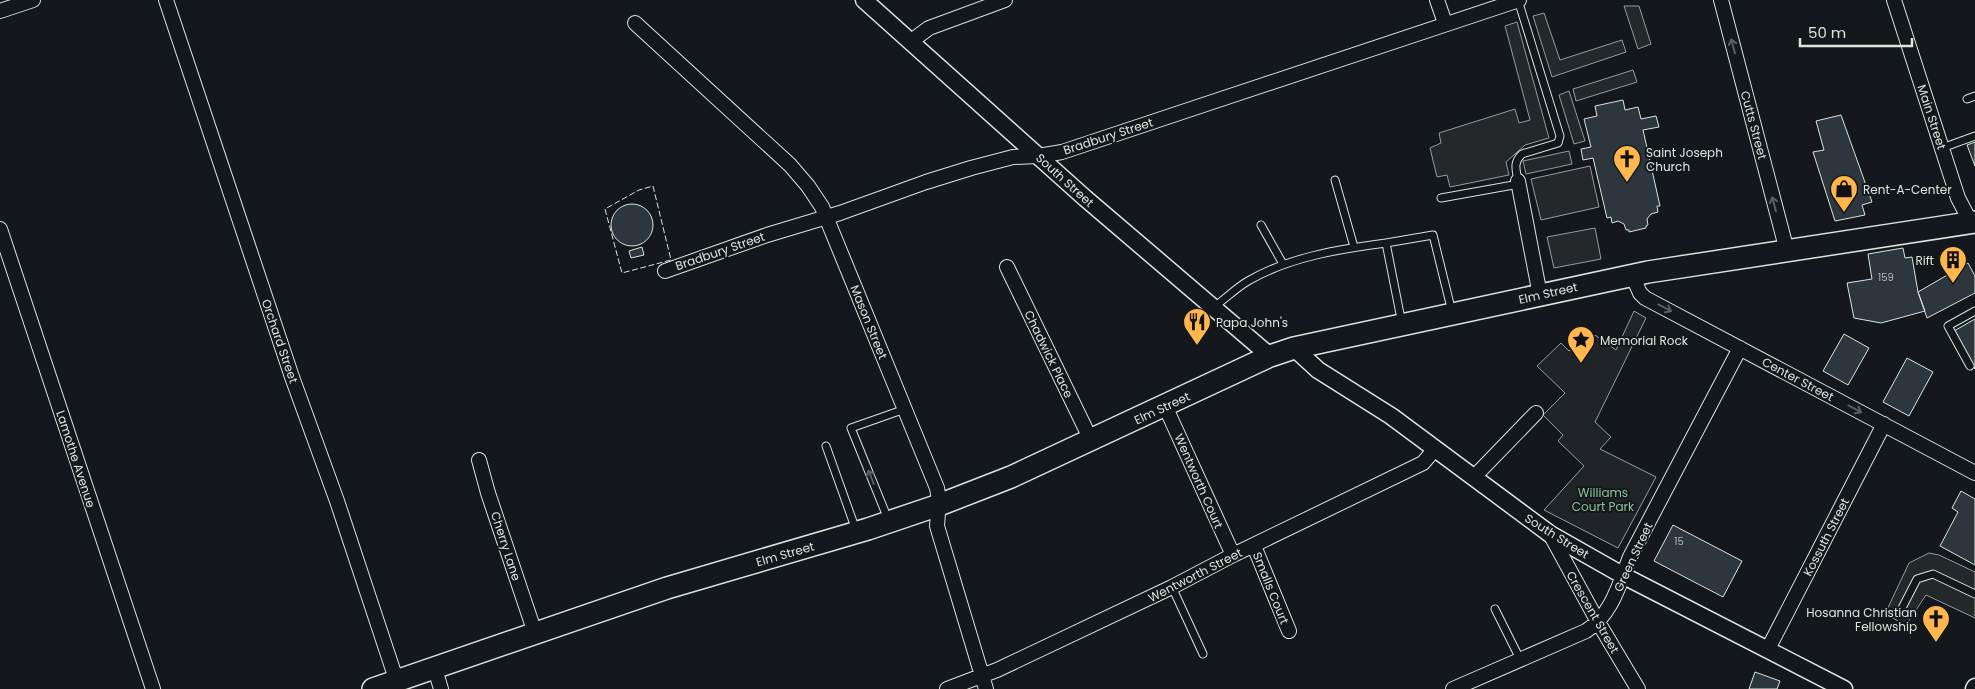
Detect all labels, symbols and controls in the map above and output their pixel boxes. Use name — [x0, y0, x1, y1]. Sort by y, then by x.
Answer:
scale bar — [1800, 15, 1912, 47]
text: 50 m — [1808, 22, 1846, 43]
one-way arrow — [1728, 39, 1737, 55]
street label: Main Street — [1913, 82, 1951, 152]
street label: Cutts Street — [1737, 89, 1771, 161]
street label: Bradbury Street — [1061, 113, 1155, 159]
church icon: Saint Joseph Church — [1612, 144, 1642, 183]
place label: Saint Joseph Church — [1646, 144, 1723, 175]
street label: South Street — [1032, 149, 1098, 211]
shop icon: Rent-A-Center — [1829, 174, 1859, 213]
place label: Rent-A-Center — [1863, 181, 1952, 198]
one-way arrow — [1769, 196, 1778, 212]
street label: Bradbury Street — [673, 228, 767, 274]
building icon: Rift — [1938, 245, 1968, 284]
place label: Rift — [1915, 252, 1934, 269]
house number: 159 — [1878, 270, 1894, 285]
street label: Elm Street — [1517, 278, 1579, 308]
street label: Mason Street — [846, 282, 892, 362]
street label: Orchard Street — [258, 297, 302, 385]
one-way arrow — [1657, 304, 1672, 313]
street label: Chadwick Place — [1020, 307, 1078, 401]
restaurant icon: Papa John's — [1182, 307, 1212, 346]
place label: Papa John's — [1216, 314, 1288, 331]
place icon: Memorial Rock — [1566, 325, 1596, 364]
place label: Memorial Rock — [1600, 332, 1689, 349]
street label: Center Street — [1759, 353, 1837, 405]
street label: Elm Street — [1131, 388, 1193, 428]
one-way arrow — [1847, 405, 1862, 414]
street label: Lamothe Avenue — [52, 408, 100, 510]
street label: Wentworth Court — [1171, 431, 1227, 531]
one-way arrow — [866, 470, 875, 485]
park label: Williams Court Park — [1572, 484, 1635, 515]
street label: Kossuth Street — [1799, 495, 1853, 579]
street label: Cherry Lane — [487, 509, 525, 583]
street label: South Street — [1522, 510, 1592, 562]
street label: Green Street — [1610, 520, 1656, 594]
house number: 15 — [1674, 534, 1684, 549]
street label: Elm Street — [754, 538, 816, 570]
street label: Wentworth Street — [1145, 544, 1245, 606]
street label: Smalls Court — [1249, 549, 1293, 627]
street label: Crescent Street — [1562, 568, 1624, 656]
place label: Hosanna Christian Fellowship — [1806, 604, 1917, 635]
church icon: Hosanna Christian Fellowship — [1921, 604, 1951, 643]

